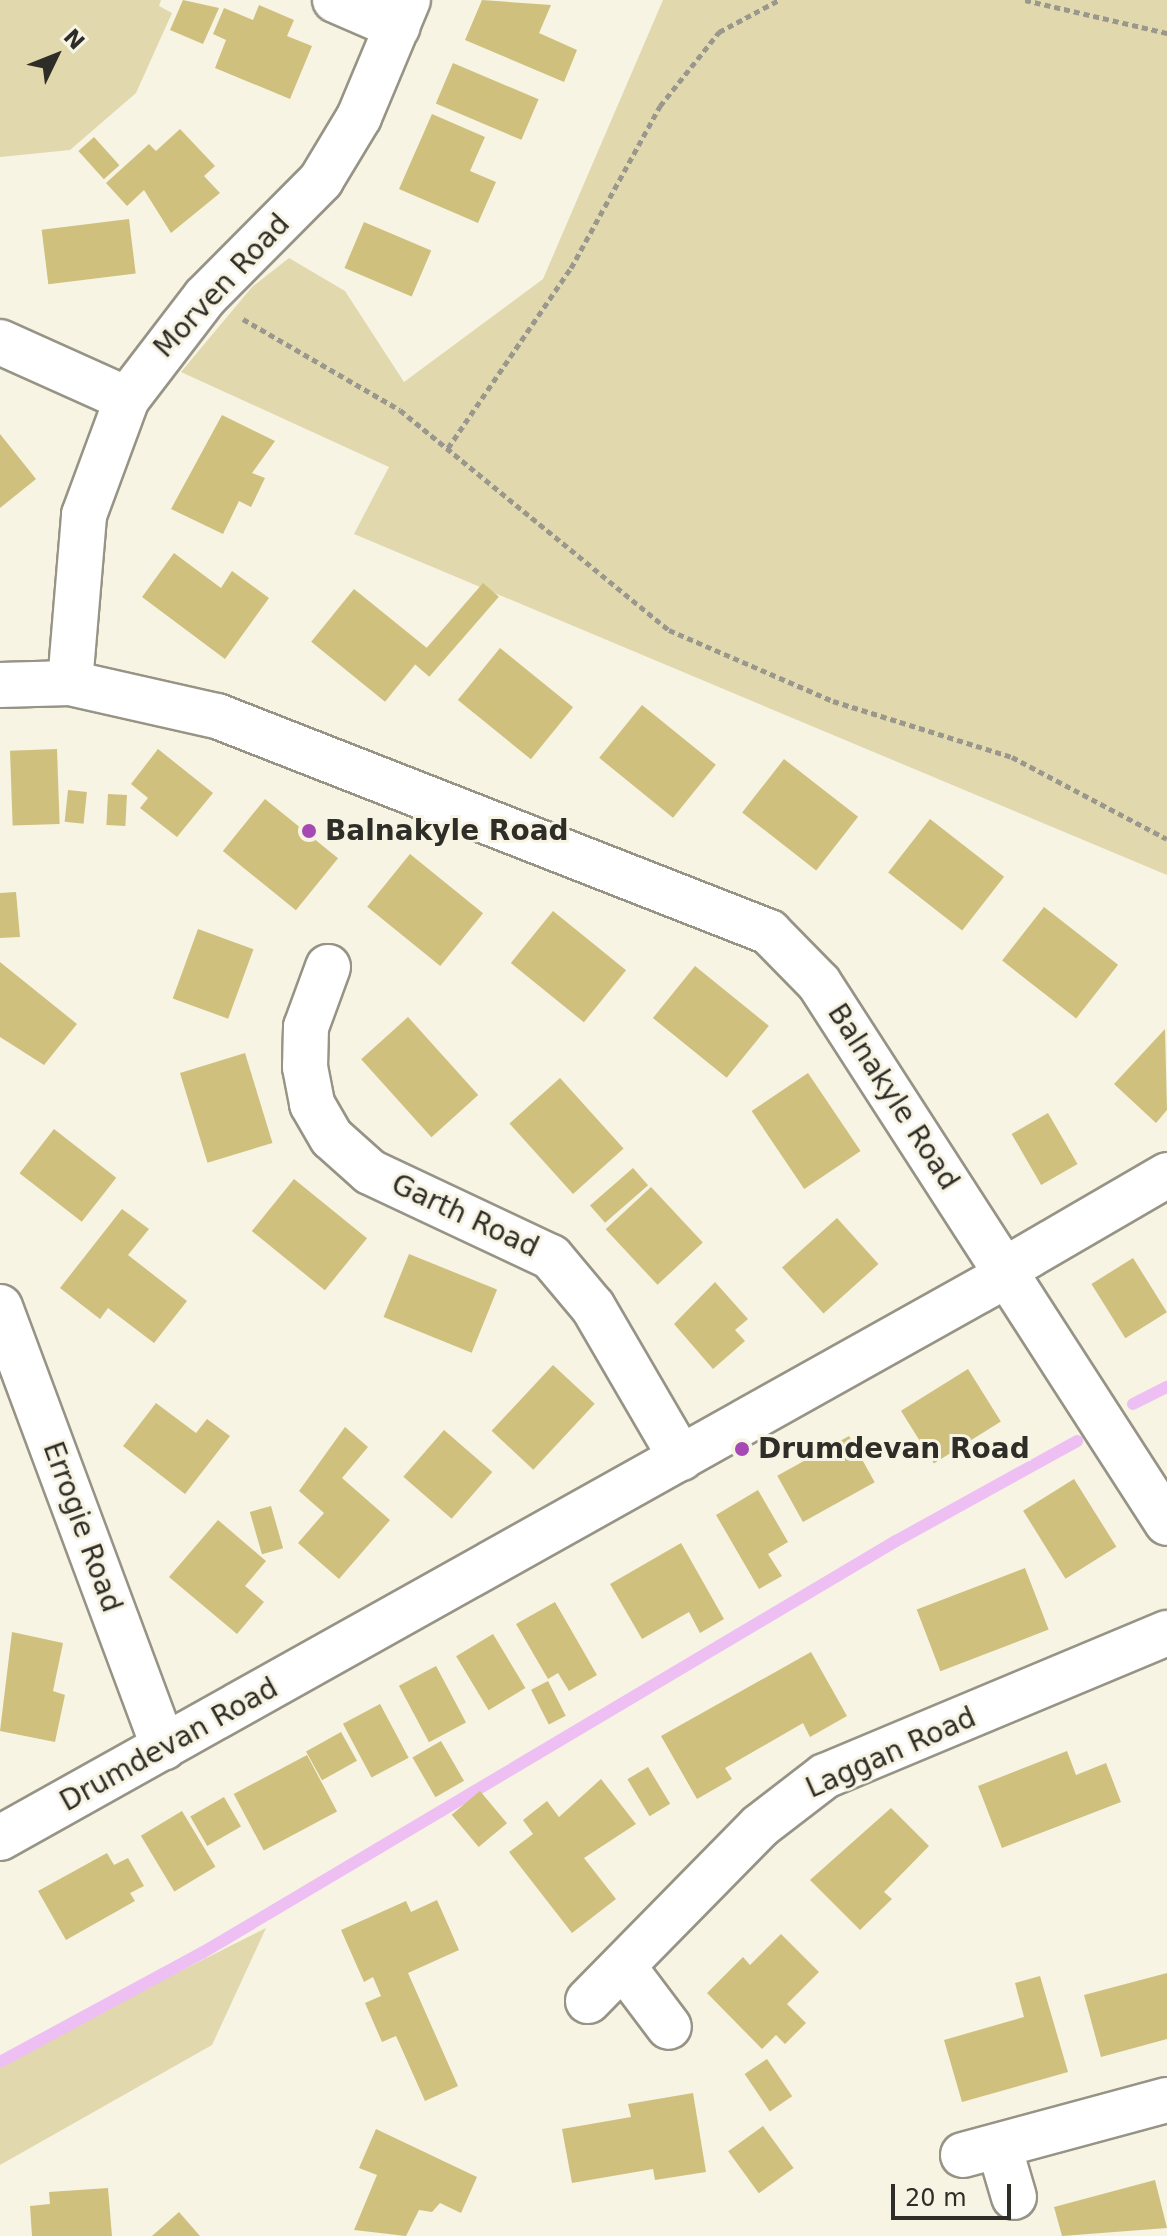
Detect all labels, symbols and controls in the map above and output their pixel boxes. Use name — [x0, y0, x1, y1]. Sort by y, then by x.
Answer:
north arrow — [16, 16, 96, 96]
text: N — [58, 24, 89, 55]
street label: Morven Road — [147, 207, 297, 365]
place label: Balnakyle Road — [325, 814, 569, 848]
marker: Balnakyle Road — [300, 822, 318, 840]
street label: Balnakyle Road — [820, 998, 966, 1196]
street label: Garth Road — [386, 1167, 544, 1265]
place label: Drumdevan Road — [758, 1432, 1030, 1466]
street label: Errogie Road — [36, 1437, 128, 1617]
marker: Drumdevan Road — [733, 1440, 751, 1458]
street label: Drumdevan Road — [54, 1671, 284, 1819]
street label: Laggan Road — [801, 1701, 981, 1805]
scale bar — [895, 2168, 1015, 2218]
text: 20 m — [905, 2184, 967, 2212]

